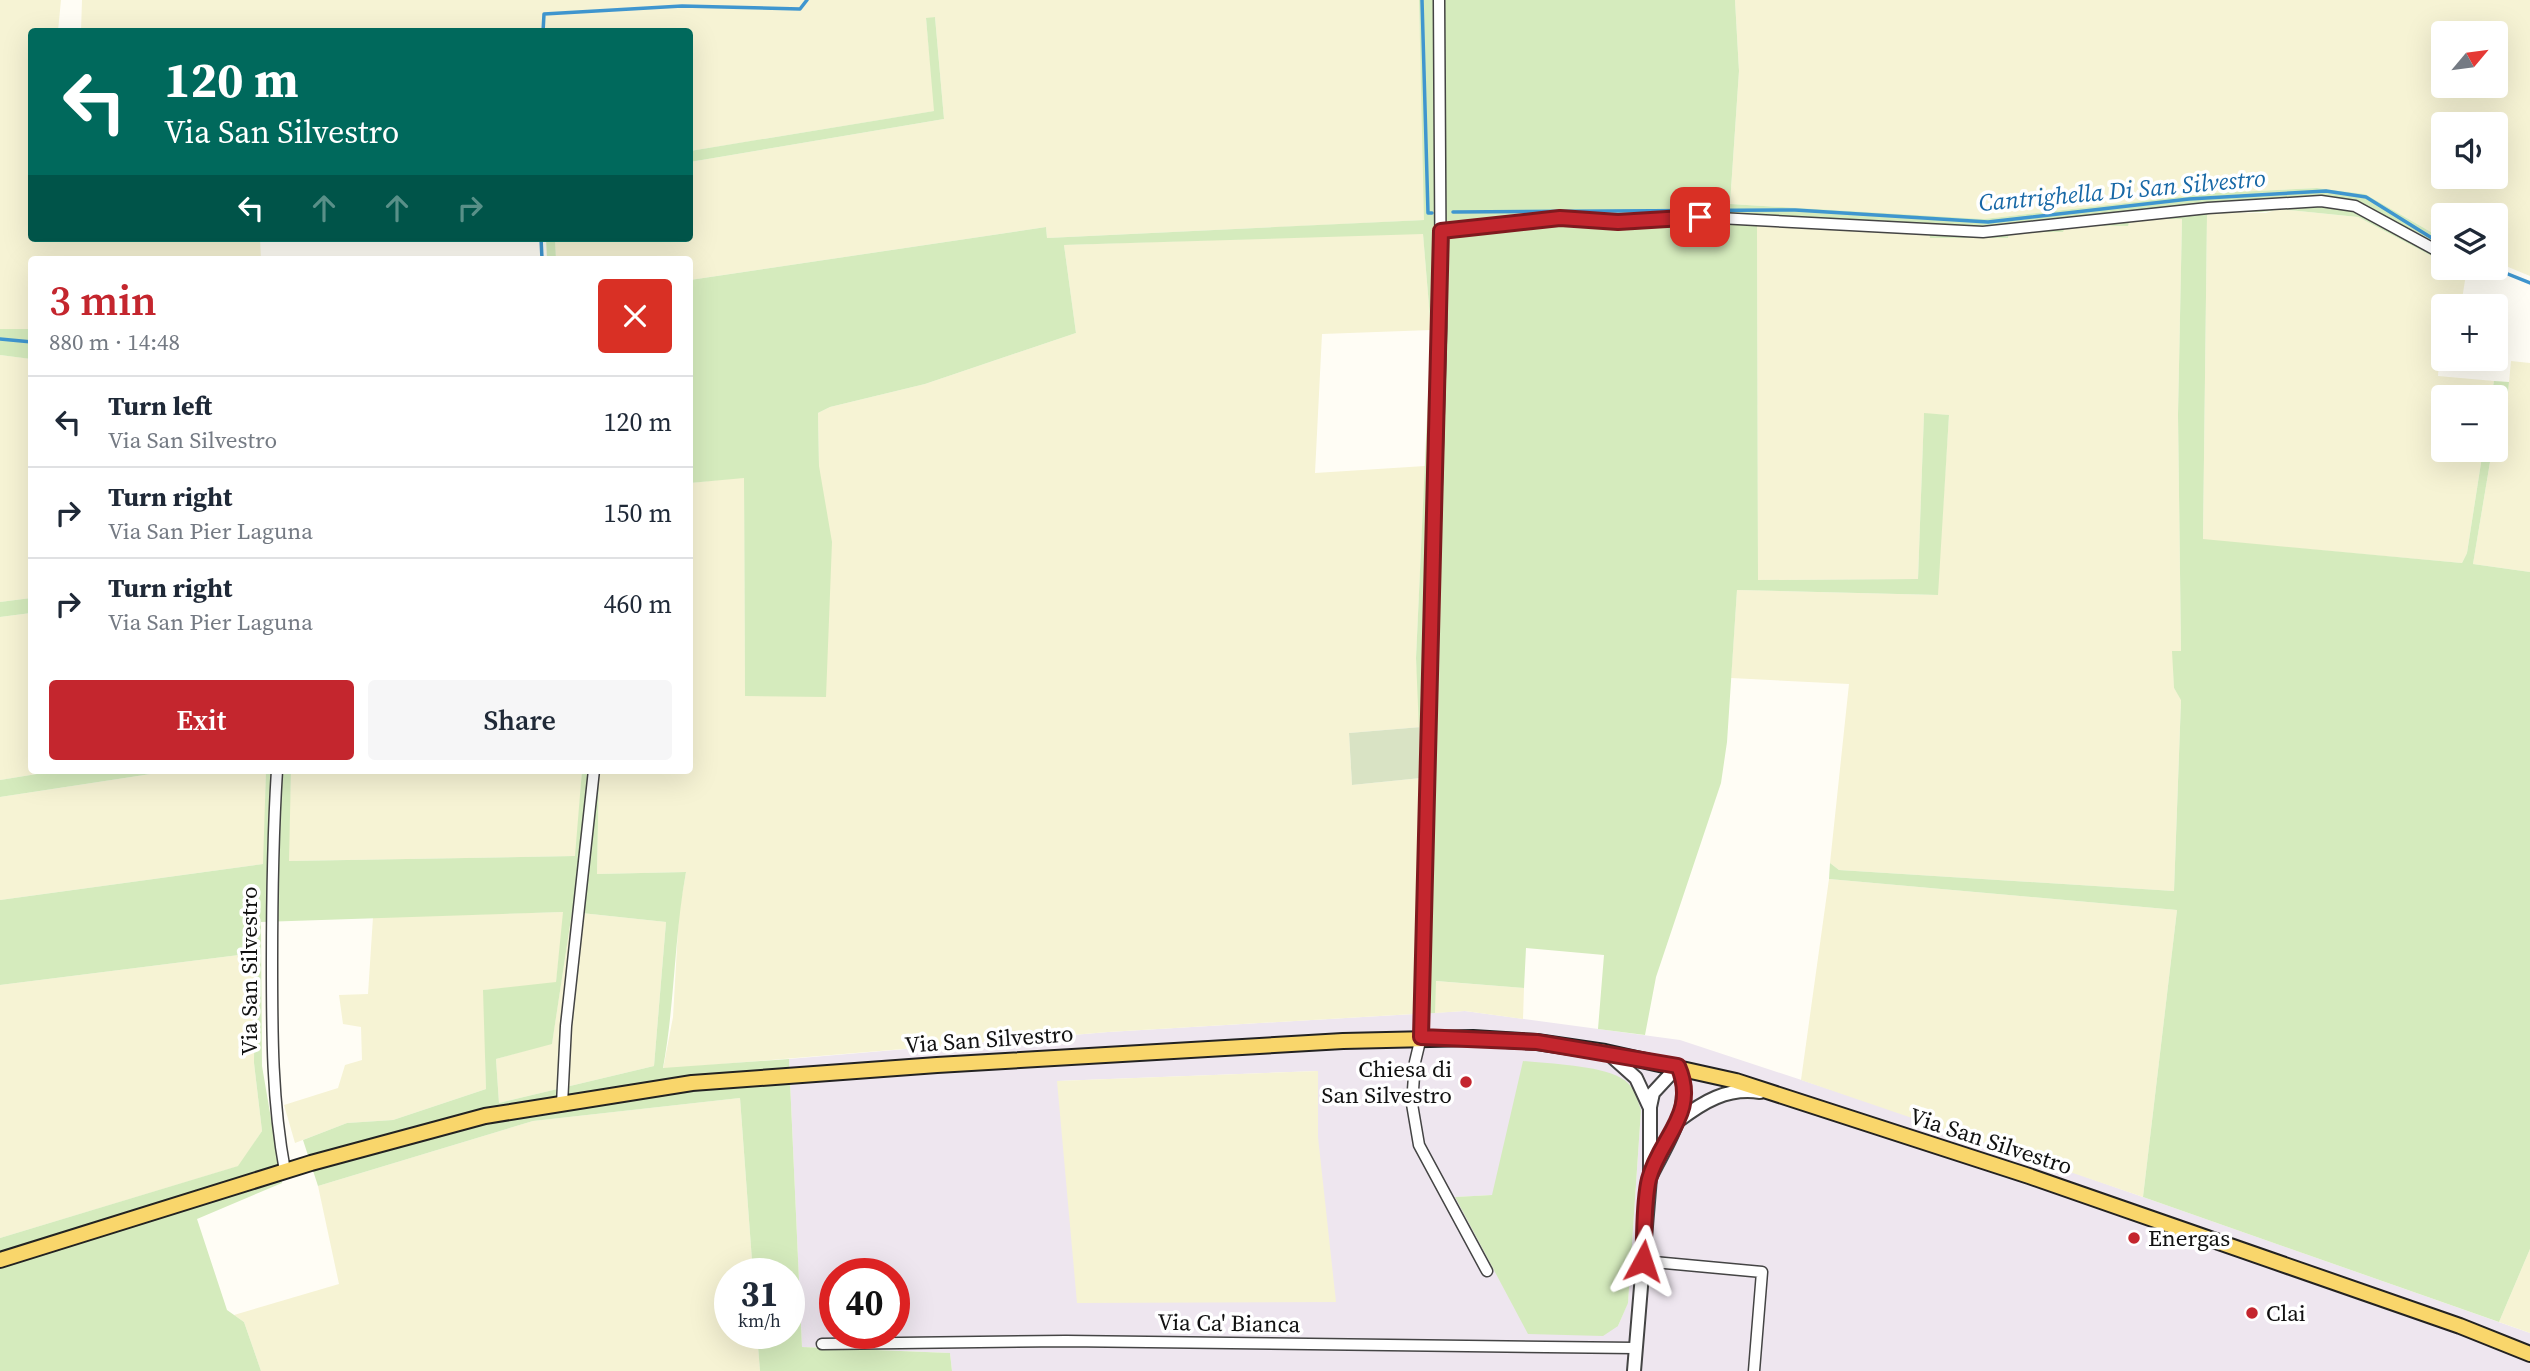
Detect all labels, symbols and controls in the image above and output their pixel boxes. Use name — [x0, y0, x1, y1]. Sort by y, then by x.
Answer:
north arrow — [2431, 21, 2508, 98]
map controls — [2431, 21, 2508, 462]
text: 120 m — [164, 46, 299, 113]
icon: left — [49, 56, 140, 147]
text: Via San Silvestro — [164, 110, 399, 154]
button: sound — [2431, 112, 2508, 189]
water label: Cantrighella Di San Silvestro — [1977, 161, 2267, 219]
pin — [1670, 187, 1730, 247]
icon: left — [232, 189, 270, 227]
icon: ahead — [305, 189, 343, 227]
icon: ahead — [378, 189, 416, 227]
icon: right — [451, 189, 489, 227]
icon: arrive — [1681, 198, 1719, 236]
button: layers — [2431, 203, 2508, 280]
text: 3 min — [49, 271, 157, 329]
button: close — [598, 279, 672, 353]
button: + — [2431, 294, 2508, 371]
text: 880 m · 14:48 — [49, 326, 180, 358]
button: − — [2431, 385, 2508, 462]
text: Turn left — [108, 388, 212, 424]
icon: left — [49, 403, 87, 441]
text: 120 m — [604, 404, 672, 440]
text: Via San Silvestro — [108, 424, 277, 456]
text: Turn right — [108, 479, 232, 515]
icon: right — [49, 494, 87, 532]
text: 150 m — [604, 495, 672, 531]
text: Via San Pier Laguna — [108, 515, 313, 547]
text: Turn right — [108, 570, 232, 606]
icon: right — [49, 585, 87, 623]
text: 460 m — [604, 586, 672, 622]
text: Via San Pier Laguna — [108, 606, 313, 638]
button: Exit — [49, 680, 354, 760]
button: Share — [368, 680, 672, 760]
street label: Via San Silvestro — [233, 886, 265, 1056]
street label: Via San Silvestro — [904, 1017, 1074, 1061]
place label: Chiesa di San Silvestro — [1322, 1053, 1452, 1111]
marker: Chiesa di San Silvestro — [1458, 1074, 1474, 1090]
street label: Via San Silvestro — [1906, 1100, 2076, 1182]
place label: Energas — [2148, 1222, 2230, 1254]
position arrow — [1606, 1224, 1680, 1298]
marker: Energas — [2126, 1230, 2142, 1246]
speed limit sign: 40 — [819, 1258, 910, 1349]
text: 31 — [741, 1270, 778, 1318]
place label: Clai — [2266, 1297, 2306, 1329]
marker: Clai — [2244, 1305, 2260, 1321]
street label: Via Ca' Bianca — [1157, 1306, 1301, 1340]
text: km/h — [738, 1308, 781, 1333]

